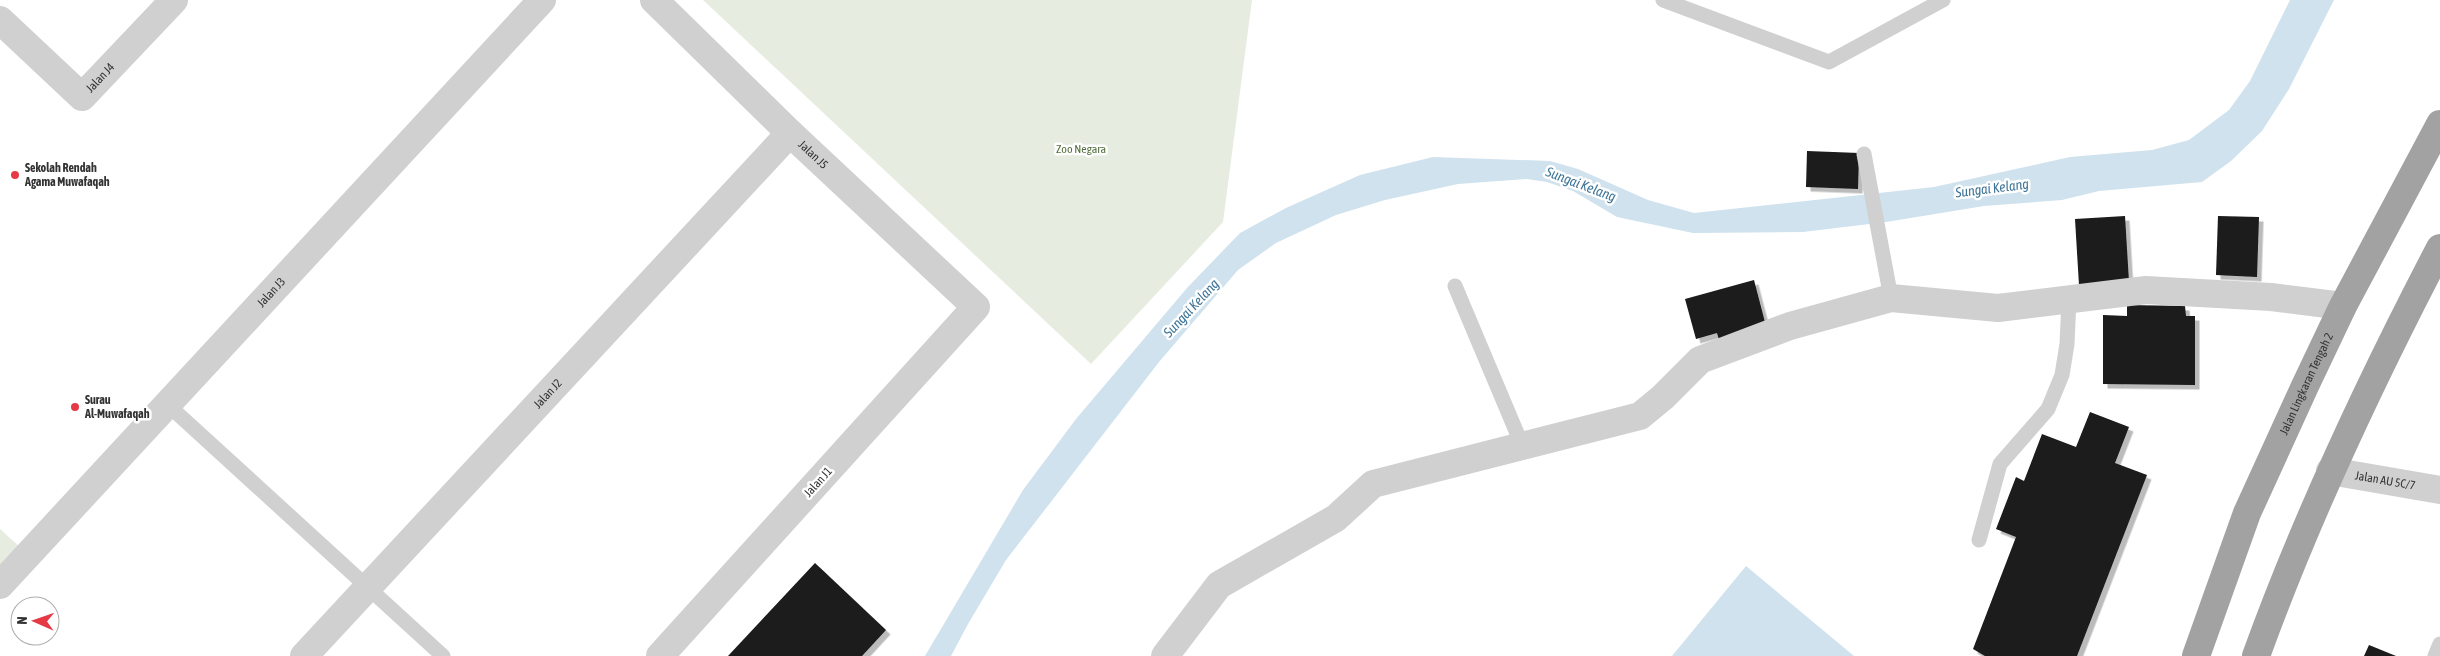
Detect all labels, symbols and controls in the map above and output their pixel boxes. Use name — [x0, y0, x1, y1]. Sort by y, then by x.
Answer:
street label: Jalan J4 — [83, 60, 118, 95]
street label: Jalan J5 — [796, 138, 831, 172]
park label: Zoo Negara — [1056, 142, 1106, 156]
place label: Sekolah Rendah Agama Muwafaqah — [24, 161, 110, 189]
water label: Sungai Kelang — [1543, 163, 1618, 205]
marker: Sekolah Rendah Agama Muwafaqah — [9, 169, 21, 181]
water label: Sungai Kelang — [1953, 176, 2030, 201]
street label: Jalan J3 — [254, 275, 288, 310]
water label: Sungai Kelang — [1159, 276, 1222, 341]
street label: Jalan Lingkaran Tengah 2 — [2277, 331, 2336, 437]
street label: Jalan J2 — [531, 376, 565, 411]
place label: Surau Al-Muwafaqah — [84, 393, 150, 421]
marker: Surau Al-Muwafaqah — [69, 401, 81, 413]
street label: Jalan J1 — [801, 464, 835, 500]
street label: Jalan AU 5C/7 — [2354, 468, 2417, 493]
north arrow — [10, 596, 60, 646]
text: N — [14, 616, 30, 625]

